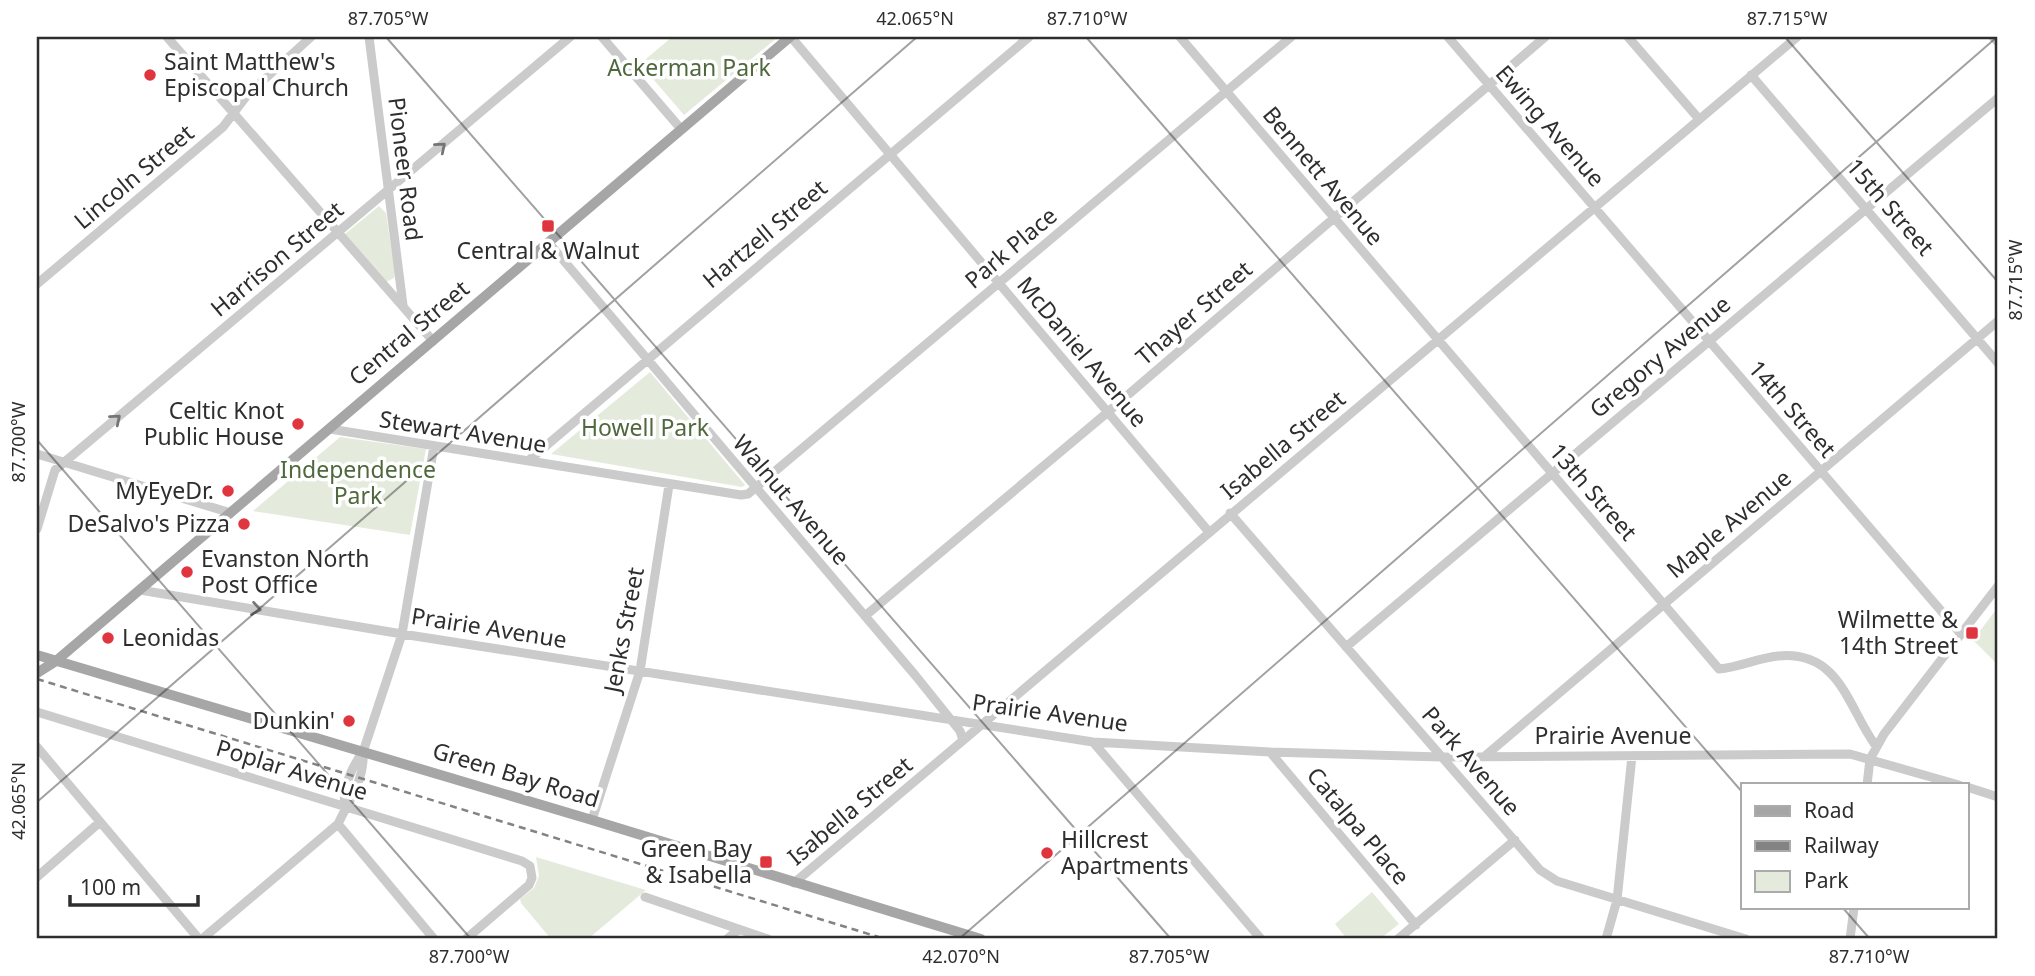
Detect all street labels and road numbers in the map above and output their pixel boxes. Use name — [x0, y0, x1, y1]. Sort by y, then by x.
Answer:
street label: Ewing Avenue — [1489, 58, 1613, 193]
street label: Pioneer Road — [381, 95, 431, 243]
street label: Bennett Avenue — [1256, 99, 1392, 252]
street label: Lincoln Street — [67, 117, 200, 236]
street label: 15th Street — [1840, 151, 1942, 262]
street label: Hartzell Street — [695, 172, 833, 295]
street label: Harrison Street — [203, 193, 350, 323]
street label: Park Place — [957, 199, 1063, 295]
street label: Thayer Street — [1128, 253, 1258, 372]
street label: McDaniel Avenue — [1010, 269, 1155, 433]
street label: Central Street — [341, 272, 475, 392]
street label: Gregory Avenue — [1582, 288, 1737, 425]
street label: 14th Street — [1742, 353, 1844, 464]
street label: Isabella Street — [1213, 383, 1352, 506]
street label: Stewart Avenue — [377, 402, 549, 460]
street label: Walnut Avenue — [726, 427, 857, 571]
street label: 13th Street — [1543, 436, 1645, 547]
street label: Maple Avenue — [1659, 462, 1797, 585]
street label: Jenks Street — [595, 564, 651, 697]
street label: Prairie Avenue — [409, 599, 569, 655]
street label: Prairie Avenue — [970, 685, 1130, 739]
street label: Park Avenue — [1415, 699, 1528, 822]
street label: Prairie Avenue — [1535, 719, 1691, 751]
street label: Poplar Avenue — [213, 731, 372, 807]
street label: Green Bay Road — [429, 733, 604, 815]
street label: Isabella Street — [780, 749, 919, 872]
street label: Catalpa Place — [1300, 760, 1417, 891]

